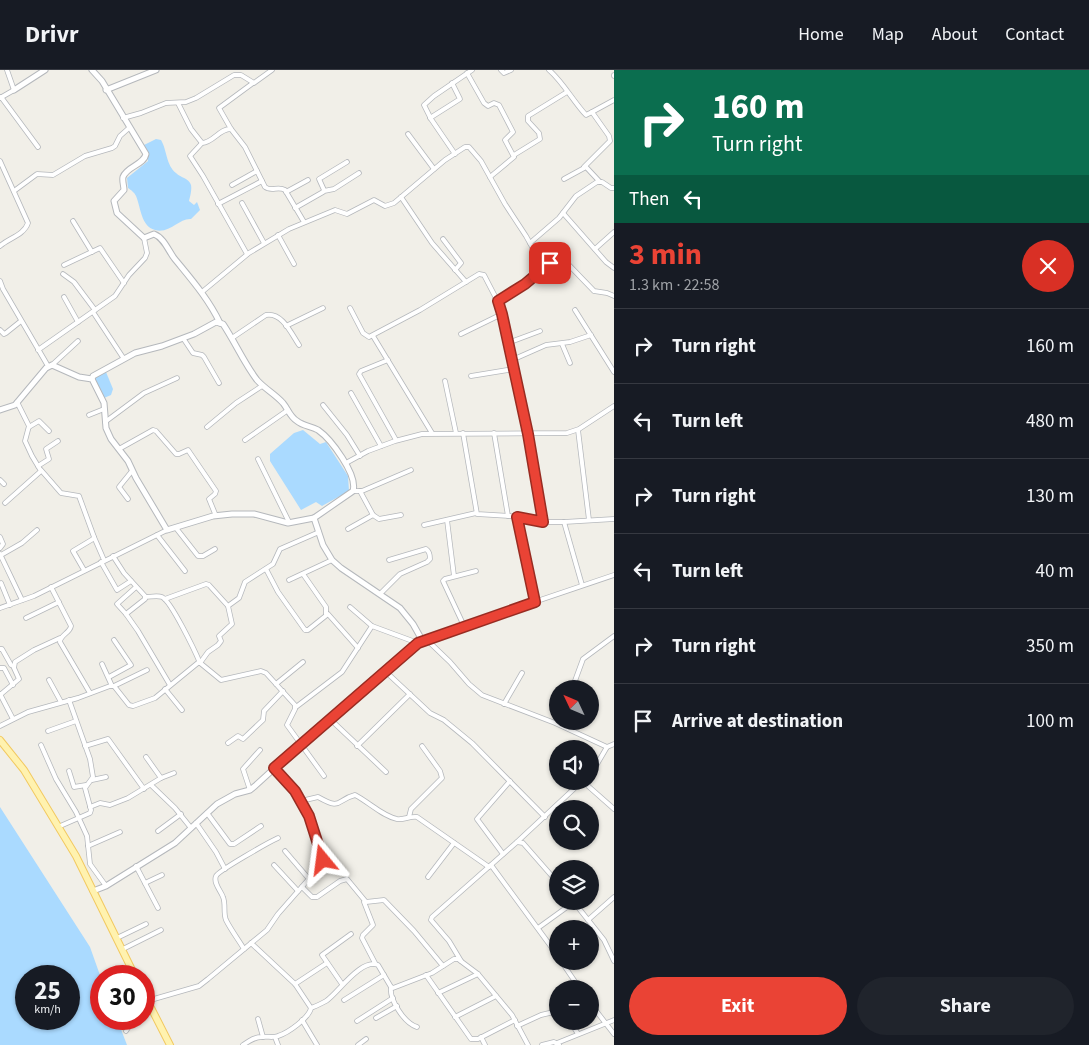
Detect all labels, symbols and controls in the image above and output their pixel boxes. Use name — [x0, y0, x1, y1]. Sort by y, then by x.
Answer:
text: Drivr — [25, 17, 79, 52]
text: Home — [798, 22, 844, 47]
text: Map — [872, 22, 904, 47]
text: About — [932, 22, 977, 47]
text: Contact — [1005, 22, 1064, 47]
text: 160 m — [712, 82, 804, 132]
icon: right — [629, 90, 694, 155]
text: Turn right — [712, 128, 802, 160]
icon: left — [679, 185, 707, 213]
text: Then — [629, 186, 669, 213]
text: 3 min — [629, 233, 702, 276]
button: close — [1022, 240, 1074, 292]
pin — [529, 242, 571, 284]
icon: arrive — [536, 249, 564, 277]
text: 1.3 km · 22:58 — [629, 274, 719, 296]
icon: right — [629, 332, 657, 360]
text: Turn right — [672, 333, 756, 360]
text: 160 m — [1026, 333, 1074, 360]
icon: left — [629, 407, 657, 435]
text: Turn left — [672, 408, 743, 435]
text: 480 m — [1026, 408, 1074, 435]
icon: right — [629, 482, 657, 510]
text: Turn right — [672, 483, 756, 510]
text: 130 m — [1026, 483, 1074, 510]
icon: left — [629, 557, 657, 585]
text: Turn left — [672, 558, 743, 585]
text: 40 m — [1036, 558, 1074, 585]
icon: right — [629, 632, 657, 660]
text: Turn right — [672, 633, 756, 660]
text: 350 m — [1026, 633, 1074, 660]
north arrow — [549, 680, 599, 730]
map controls — [549, 680, 599, 1030]
icon: arrive — [629, 707, 657, 735]
text: Arrive at destination — [672, 708, 843, 735]
text: 100 m — [1026, 708, 1074, 735]
button: sound — [549, 740, 599, 790]
button: search — [549, 800, 599, 850]
position arrow — [296, 833, 348, 885]
button: layers — [549, 860, 599, 910]
button: + — [549, 920, 599, 970]
speed limit sign: 30 — [90, 965, 155, 1030]
text: 25 — [34, 973, 61, 1009]
button: Exit — [629, 977, 847, 1035]
button: Share — [857, 977, 1074, 1035]
button: − — [549, 980, 599, 1030]
text: km/h — [34, 1001, 61, 1018]

